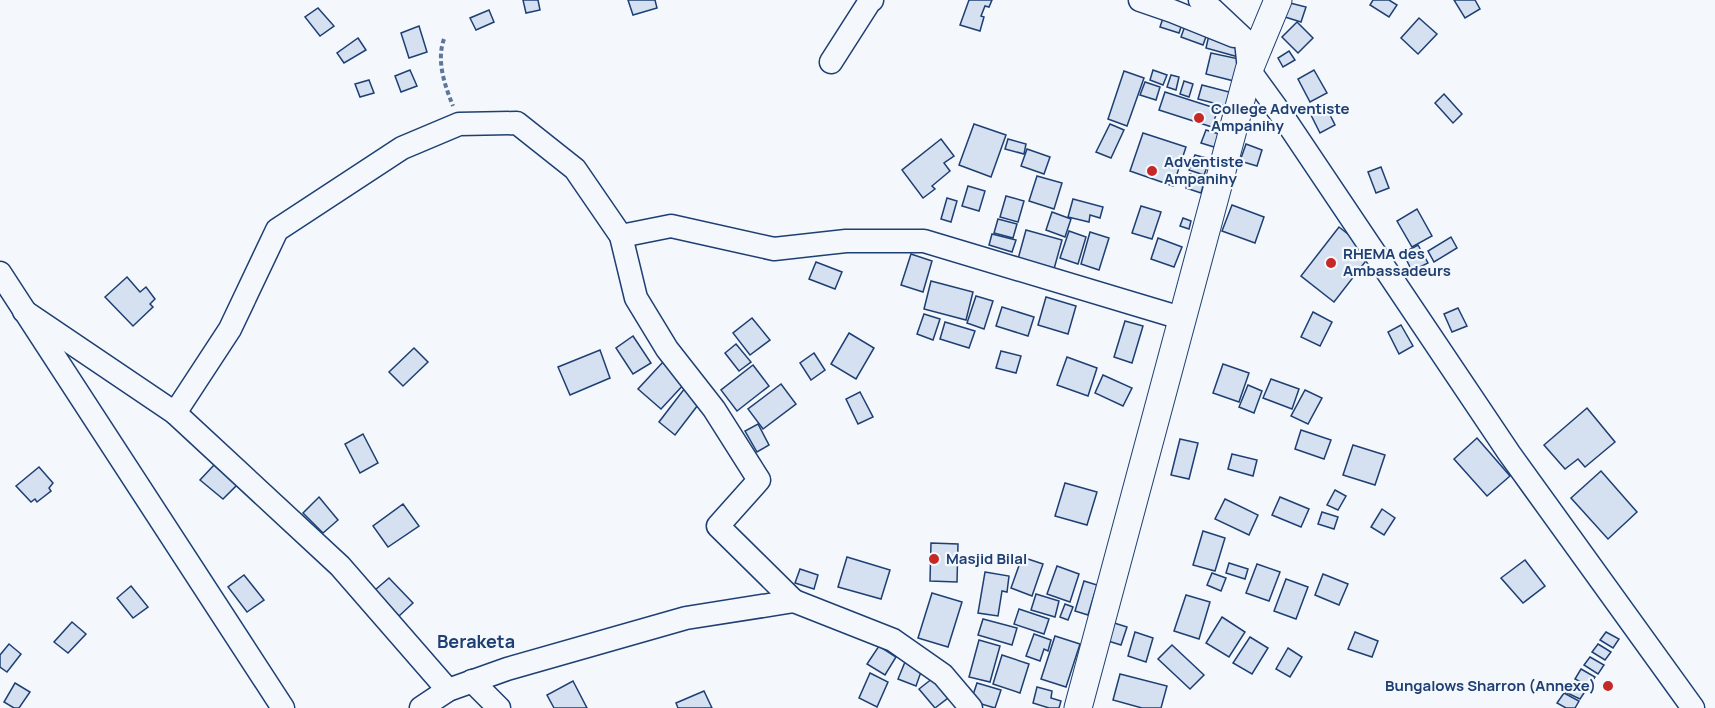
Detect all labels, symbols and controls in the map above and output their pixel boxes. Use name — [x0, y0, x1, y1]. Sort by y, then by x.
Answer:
place label: College Adventiste Ampanihy — [1211, 98, 1350, 136]
marker: College Adventiste Ampanihy — [1192, 111, 1206, 125]
place label: Adventiste Ampanihy — [1164, 151, 1243, 189]
marker: Adventiste Ampanihy — [1145, 164, 1159, 178]
place label: RHEMA des Ambassadeurs — [1343, 243, 1451, 281]
marker: RHEMA des Ambassadeurs — [1324, 256, 1338, 270]
place label: Masjid Bilal — [946, 548, 1027, 569]
marker: Masjid Bilal — [927, 552, 941, 566]
district label: Beraketa — [437, 629, 515, 653]
place label: Bungalows Sharron (Annexe) — [1385, 675, 1596, 696]
marker: Bungalows Sharron (Annexe) — [1601, 679, 1615, 693]

